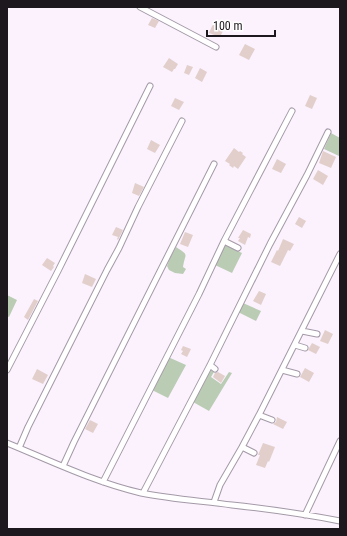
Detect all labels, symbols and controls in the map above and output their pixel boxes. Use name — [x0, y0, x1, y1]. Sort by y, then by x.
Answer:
scale bar — [207, 12, 275, 38]
text: 100 m — [213, 19, 243, 33]

